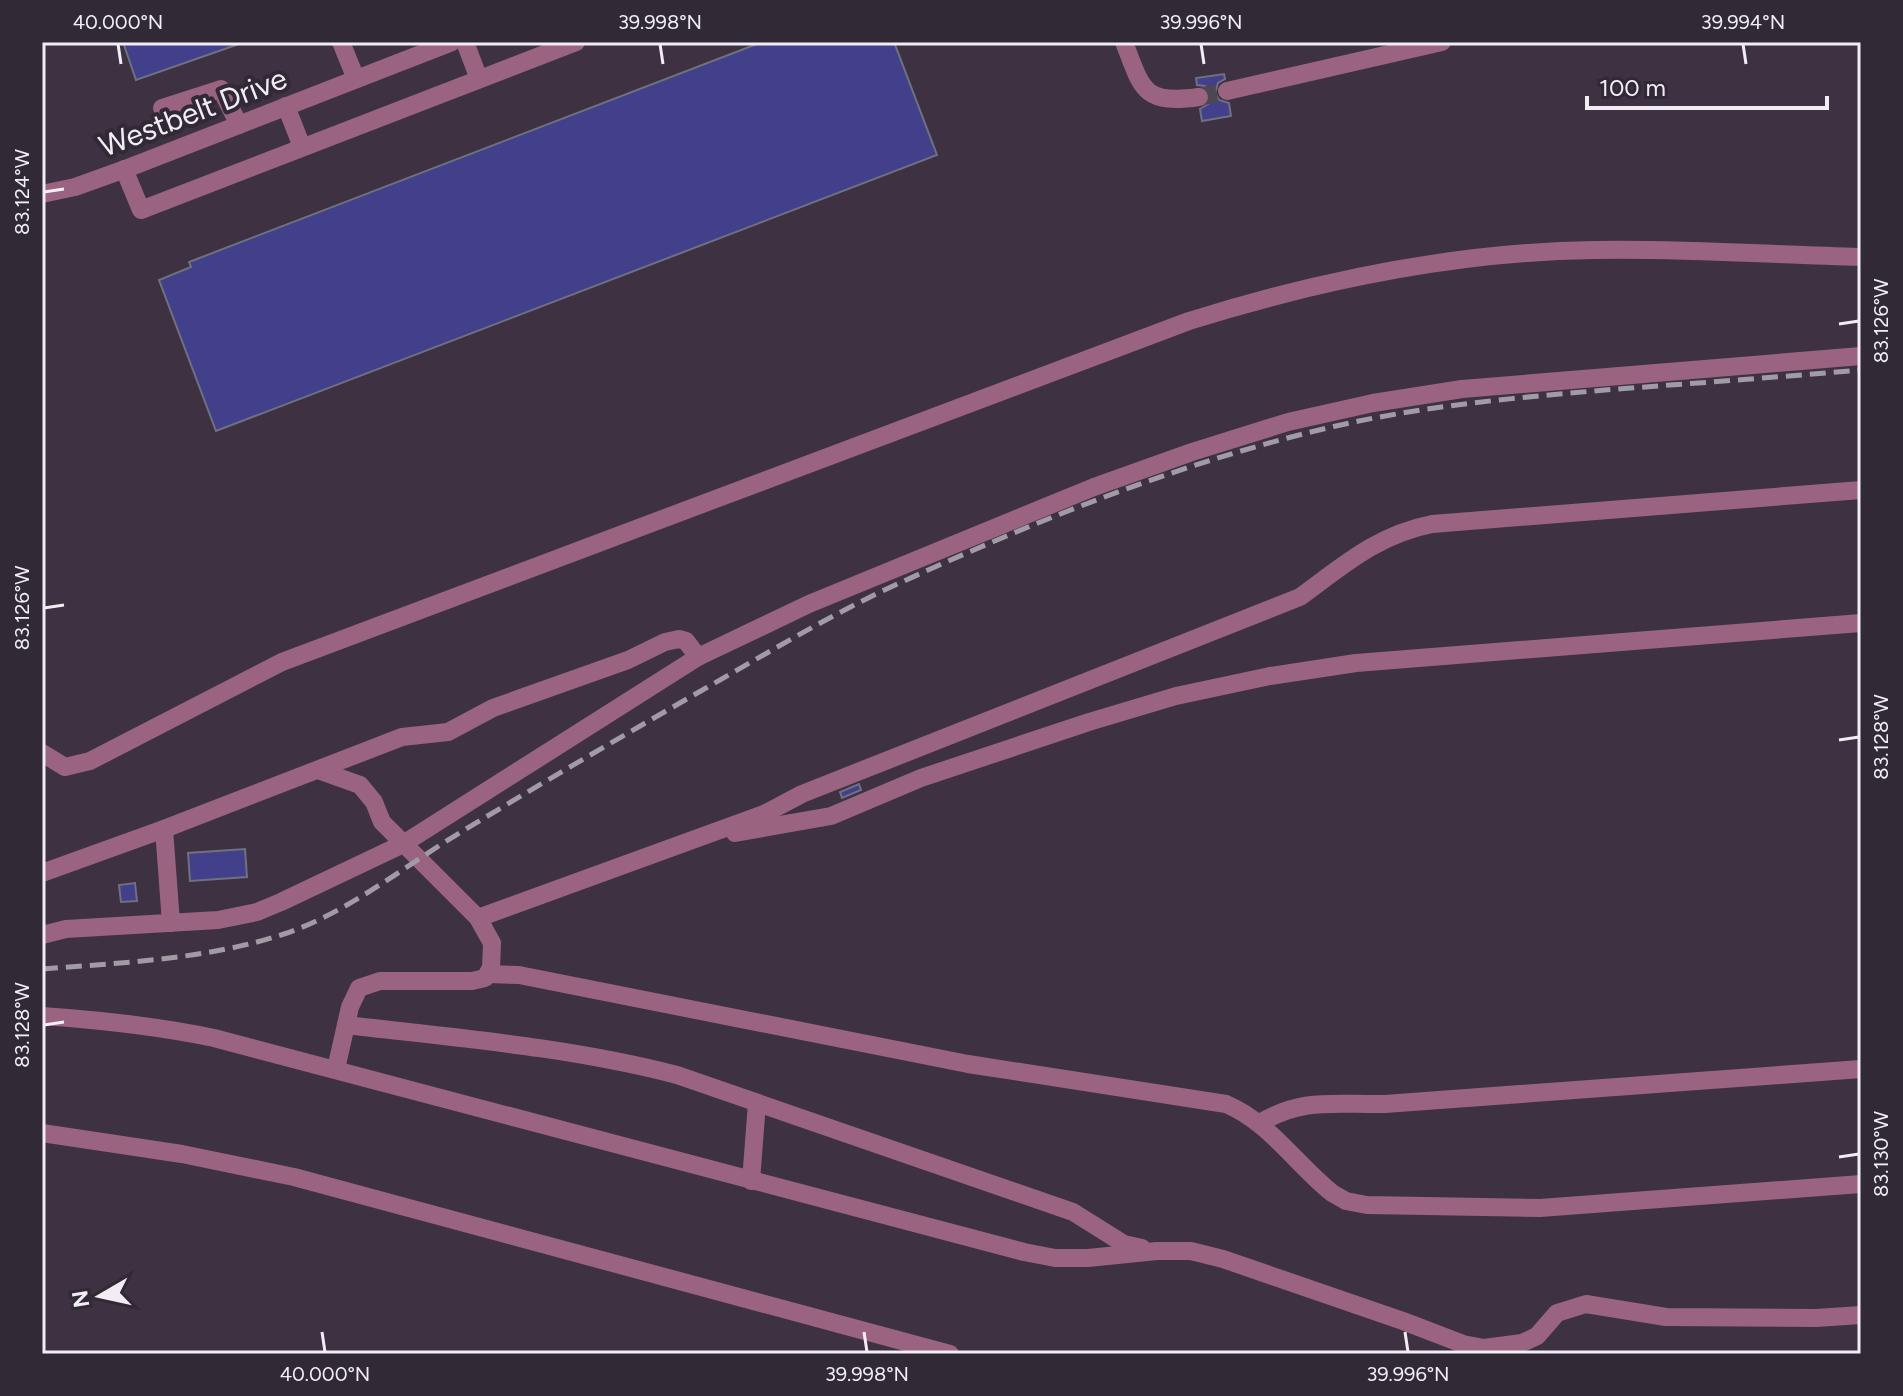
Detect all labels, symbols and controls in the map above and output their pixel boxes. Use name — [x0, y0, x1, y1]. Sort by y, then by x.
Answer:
text: 40.000°N — [73, 10, 163, 34]
text: 39.998°N — [618, 10, 702, 34]
text: 39.996°N — [1159, 10, 1243, 34]
text: 39.994°N — [1701, 10, 1785, 34]
street label: Westbelt Drive — [94, 59, 292, 165]
scale bar — [1587, 60, 1827, 110]
text: 100 m — [1599, 73, 1666, 102]
text: 83.124°W — [10, 149, 34, 235]
text: 83.126°W — [1869, 279, 1893, 363]
text: 83.126°W — [10, 566, 34, 650]
text: 83.128°W — [1869, 694, 1893, 780]
text: 83.128°W — [10, 982, 34, 1068]
text: 83.130°W — [1869, 1111, 1893, 1197]
north arrow — [60, 1256, 140, 1336]
text: N — [66, 1289, 95, 1310]
text: 40.000°N — [280, 1362, 370, 1386]
text: 39.998°N — [825, 1362, 909, 1386]
text: 39.996°N — [1366, 1362, 1450, 1386]

